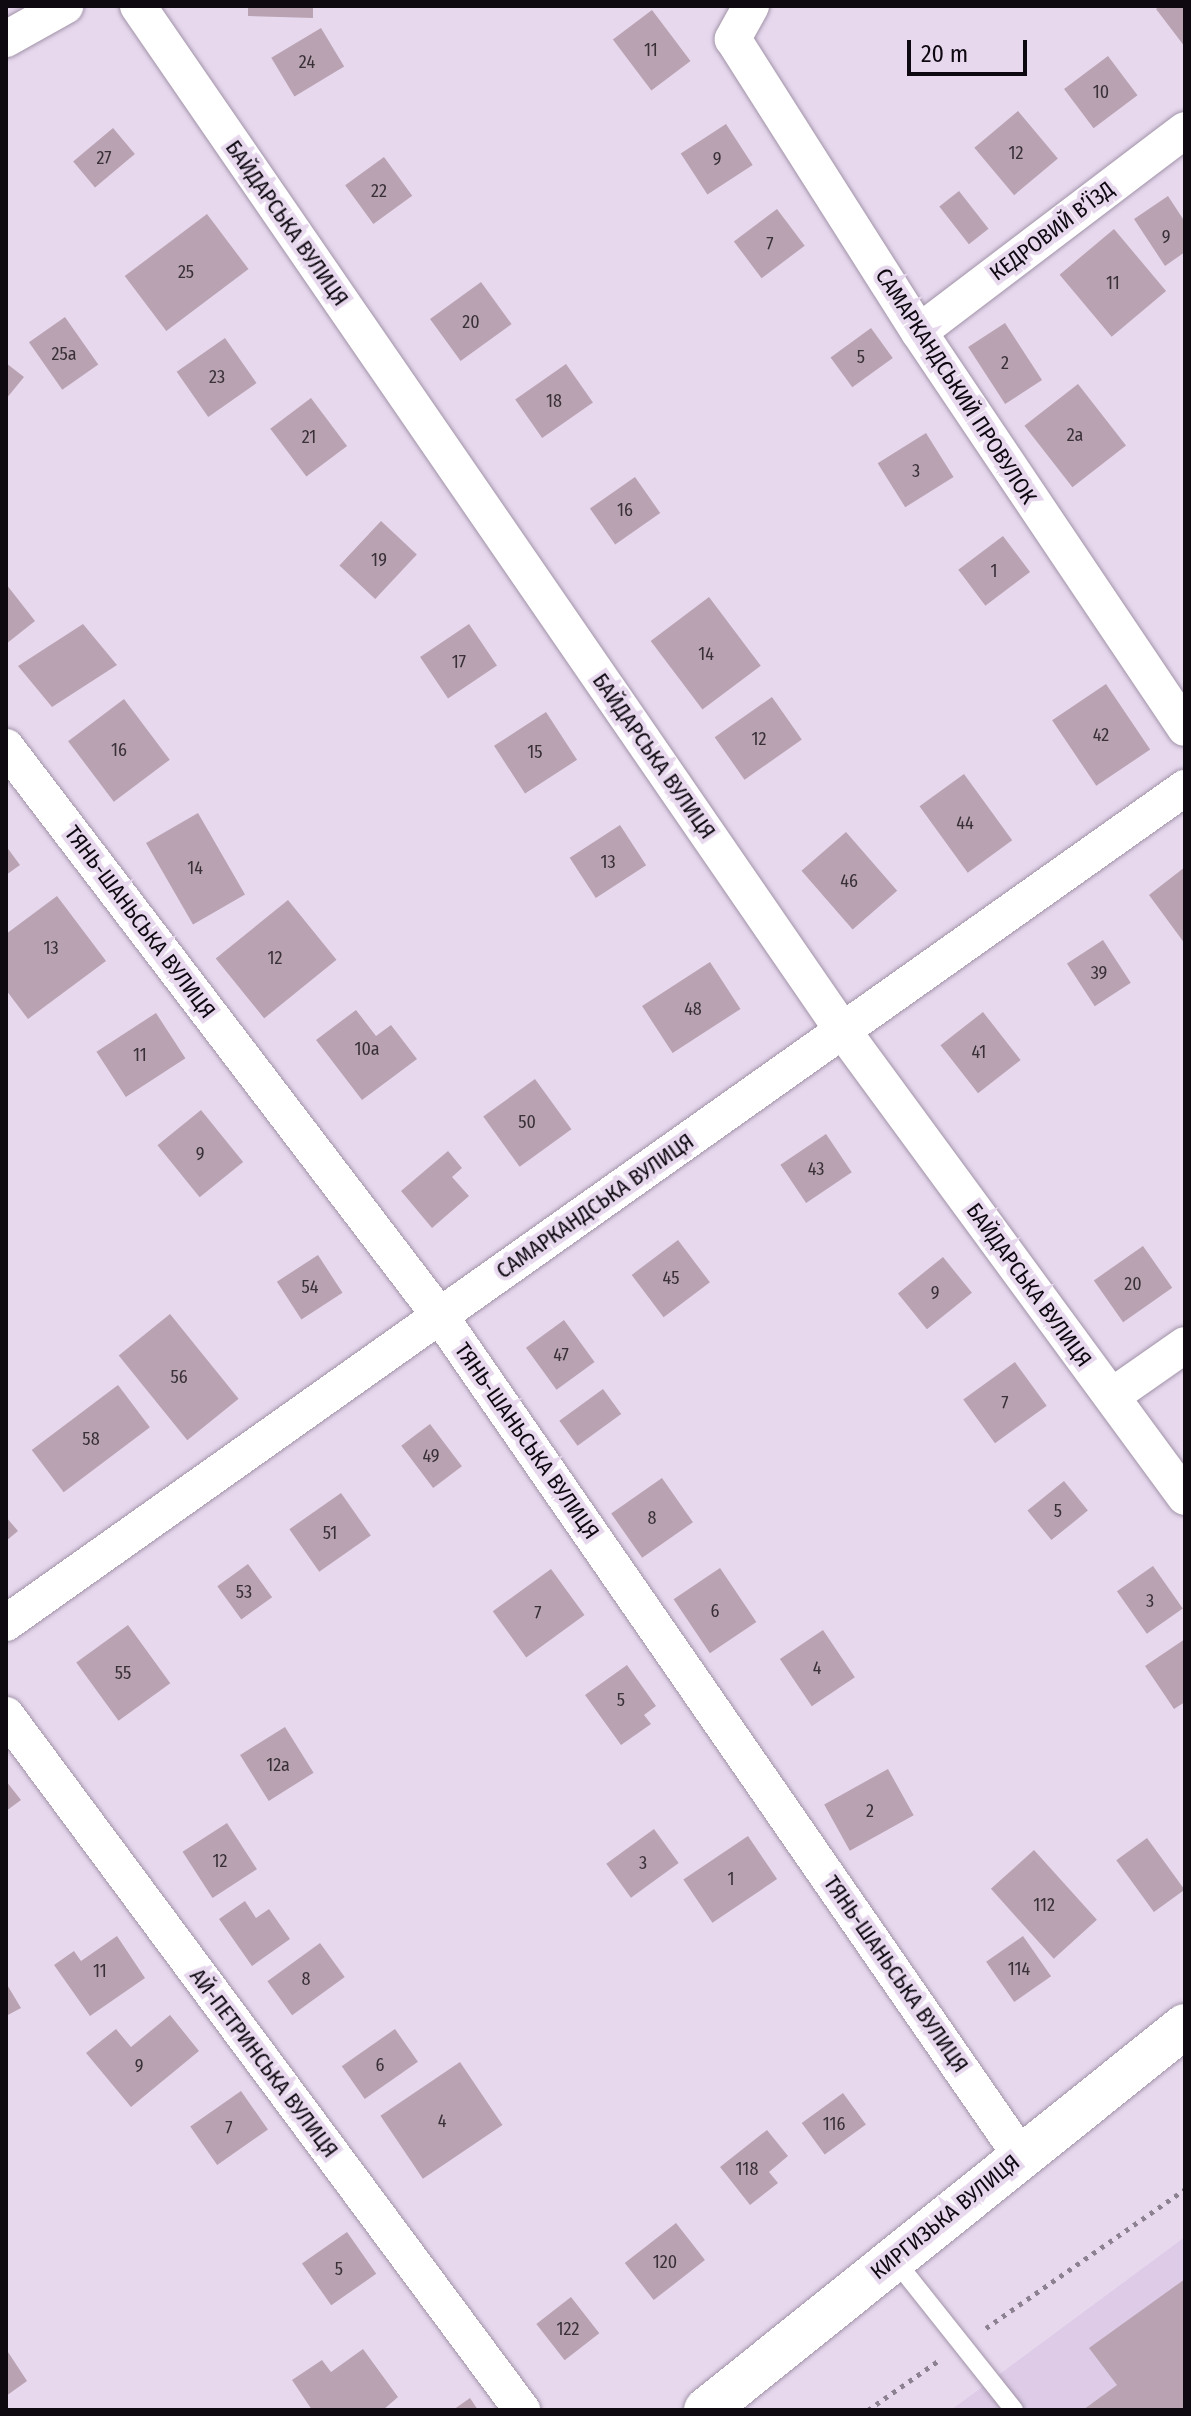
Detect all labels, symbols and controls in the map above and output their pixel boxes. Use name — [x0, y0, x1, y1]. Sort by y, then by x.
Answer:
scale bar — [911, 24, 1031, 74]
house number: 11 — [644, 39, 658, 61]
text: 20 m — [921, 40, 968, 68]
house number: 24 — [299, 51, 315, 73]
house number: 10 — [1093, 81, 1109, 103]
street label: БАЙДАРСЬКА ВУЛИЦЯ — [220, 135, 354, 311]
house number: 12 — [1009, 142, 1023, 164]
house number: 27 — [96, 147, 112, 169]
house number: 9 — [713, 148, 721, 170]
street label: КЕДРОВИЙ В’ЇЗД — [985, 176, 1119, 286]
house number: 22 — [371, 180, 387, 202]
house number: 9 — [1162, 226, 1170, 248]
house number: 7 — [766, 233, 774, 255]
house number: 25 — [178, 261, 194, 283]
street label: САМАРКАНДСЬКИЙ ПРОВУЛОК — [870, 263, 1042, 509]
house number: 11 — [1106, 272, 1120, 294]
house number: 20 — [462, 311, 480, 333]
house number: 25а — [51, 343, 77, 365]
house number: 5 — [857, 346, 865, 368]
house number: 2 — [1001, 352, 1009, 374]
house number: 23 — [209, 366, 225, 388]
house number: 18 — [546, 390, 562, 412]
house number: 2а — [1067, 424, 1083, 446]
house number: 21 — [302, 426, 316, 448]
house number: 3 — [912, 460, 920, 482]
house number: 16 — [617, 499, 633, 521]
house number: 19 — [371, 549, 387, 571]
house number: 1 — [990, 560, 998, 582]
house number: 14 — [698, 643, 714, 665]
house number: 17 — [452, 651, 466, 673]
street label: БАЙДАРСЬКА ВУЛИЦЯ — [587, 668, 721, 844]
house number: 42 — [1093, 724, 1109, 746]
house number: 12 — [752, 728, 766, 750]
house number: 16 — [111, 739, 127, 761]
house number: 15 — [527, 741, 543, 763]
house number: 44 — [956, 812, 974, 834]
street label: ТЯНЬ-ШАНЬСЬКА ВУЛИЦЯ — [59, 821, 221, 1023]
house number: 13 — [600, 851, 616, 873]
house number: 14 — [187, 857, 203, 879]
house number: 46 — [840, 870, 858, 892]
house number: 13 — [43, 937, 59, 959]
house number: 12 — [268, 947, 282, 969]
house number: 39 — [1091, 962, 1107, 984]
house number: 48 — [684, 998, 702, 1020]
house number: 10а — [354, 1038, 380, 1060]
house number: 41 — [972, 1041, 986, 1063]
house number: 11 — [133, 1044, 147, 1066]
house number: 50 — [518, 1111, 536, 1133]
street label: САМАРКАНДСЬКА ВУЛИЦЯ — [491, 1128, 699, 1284]
house number: 9 — [196, 1143, 204, 1165]
house number: 43 — [808, 1158, 824, 1180]
street label: БАЙДАРСЬКА ВУЛИЦЯ — [961, 1198, 1097, 1372]
house number: 45 — [663, 1267, 679, 1289]
house number: 20 — [1124, 1273, 1142, 1295]
house number: 54 — [302, 1276, 318, 1298]
house number: 9 — [931, 1282, 939, 1304]
street label: ТЯНЬ-ШАНЬСЬКА ВУЛИЦЯ — [449, 1338, 605, 1544]
house number: 47 — [553, 1344, 569, 1366]
house number: 56 — [170, 1366, 188, 1388]
house number: 7 — [1001, 1392, 1009, 1414]
house number: 58 — [82, 1428, 100, 1450]
house number: 49 — [422, 1445, 440, 1467]
house number: 5 — [1054, 1500, 1062, 1522]
house number: 8 — [648, 1507, 656, 1529]
house number: 51 — [323, 1522, 337, 1544]
house number: 53 — [236, 1581, 252, 1603]
house number: 3 — [1146, 1590, 1154, 1612]
house number: 6 — [711, 1600, 719, 1622]
house number: 7 — [534, 1602, 542, 1624]
house number: 4 — [813, 1657, 821, 1679]
house number: 55 — [115, 1662, 131, 1684]
house number: 5 — [617, 1689, 625, 1711]
house number: 12а — [266, 1754, 290, 1776]
house number: 2 — [866, 1800, 874, 1822]
house number: 12 — [213, 1850, 227, 1872]
house number: 3 — [639, 1852, 647, 1874]
house number: 1 — [727, 1868, 735, 1890]
street label: ТЯНЬ-ШАНЬСЬКА ВУЛИЦЯ — [818, 1871, 974, 2077]
house number: 112 — [1033, 1894, 1055, 1916]
house number: 114 — [1008, 1958, 1030, 1980]
house number: 11 — [93, 1960, 107, 1982]
street label: АЙ-ПЕТРИНСЬКА ВУЛИЦЯ — [184, 1963, 344, 2163]
house number: 8 — [302, 1968, 310, 1990]
house number: 6 — [376, 2054, 384, 2076]
house number: 9 — [135, 2055, 143, 2077]
house number: 4 — [438, 2110, 446, 2132]
house number: 116 — [823, 2113, 845, 2135]
house number: 7 — [225, 2117, 233, 2139]
street label: КИРГИЗЬКА ВУЛИЦЯ — [865, 2149, 1025, 2285]
house number: 118 — [736, 2158, 758, 2180]
house number: 120 — [653, 2251, 677, 2273]
house number: 5 — [335, 2258, 343, 2280]
house number: 122 — [557, 2318, 579, 2340]

